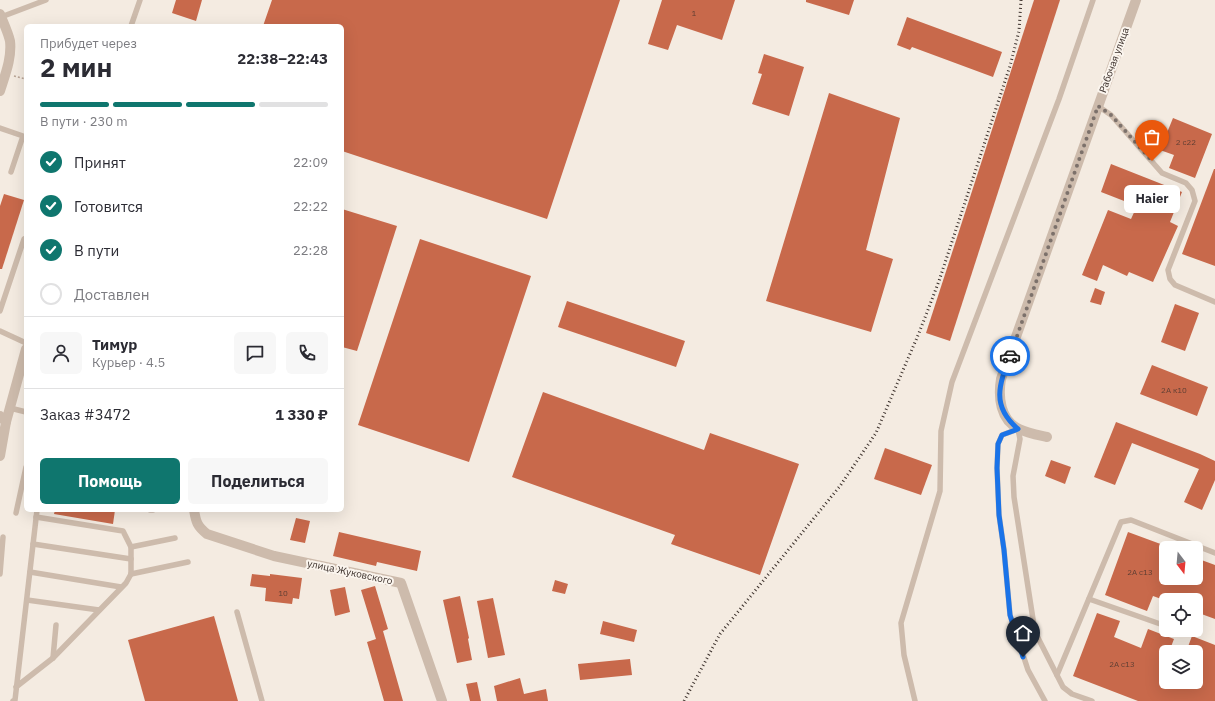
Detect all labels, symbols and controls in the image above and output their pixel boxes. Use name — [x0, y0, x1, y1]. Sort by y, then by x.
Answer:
house number: 1 — [692, 8, 697, 18]
street label: Рабочая улица — [1096, 25, 1132, 95]
text: Прибудет через — [40, 35, 137, 52]
text: 22:38–22:43 — [237, 49, 328, 68]
text: 2 мин — [40, 50, 112, 84]
text: В пути · 230 m — [40, 113, 128, 130]
pin — [1135, 120, 1169, 161]
icon: bag — [1141, 126, 1163, 148]
house number: 2 с22 — [1176, 137, 1196, 147]
icon: check — [40, 151, 62, 173]
text: Принят — [74, 153, 126, 172]
text: 22:09 — [293, 154, 328, 171]
callout: Haier — [1124, 185, 1180, 213]
text: Haier — [1135, 190, 1169, 207]
icon: check — [40, 195, 62, 217]
text: Готовится — [74, 197, 143, 216]
text: 22:22 — [293, 198, 328, 215]
icon: check — [40, 239, 62, 261]
text: В пути — [74, 241, 119, 260]
text: 22:28 — [293, 242, 328, 259]
text: Доставлен — [74, 285, 150, 304]
button: person — [40, 332, 82, 374]
button: chat — [234, 332, 276, 374]
button: phone — [286, 332, 328, 374]
text: Тимур — [92, 335, 137, 354]
courier — [990, 336, 1030, 376]
icon: car — [999, 345, 1021, 367]
text: Курьер · 4.5 — [92, 354, 165, 371]
house number: 2А к10 — [1161, 385, 1187, 395]
text: Заказ #3472 — [40, 405, 131, 424]
text: 1 330 ₽ — [275, 405, 328, 424]
button: Помощь — [40, 458, 180, 504]
button: Поделиться — [188, 458, 328, 504]
north arrow — [1159, 541, 1203, 585]
map controls — [1159, 541, 1203, 689]
street label: улица Жуковского — [306, 557, 394, 587]
house number: 2А с13 — [1127, 567, 1153, 577]
house number: 10 — [278, 588, 288, 598]
button: locate — [1159, 593, 1203, 637]
pin — [1006, 616, 1040, 657]
icon: home — [1012, 622, 1034, 644]
button: layers — [1159, 645, 1203, 689]
house number: 2А с13 — [1109, 659, 1135, 669]

